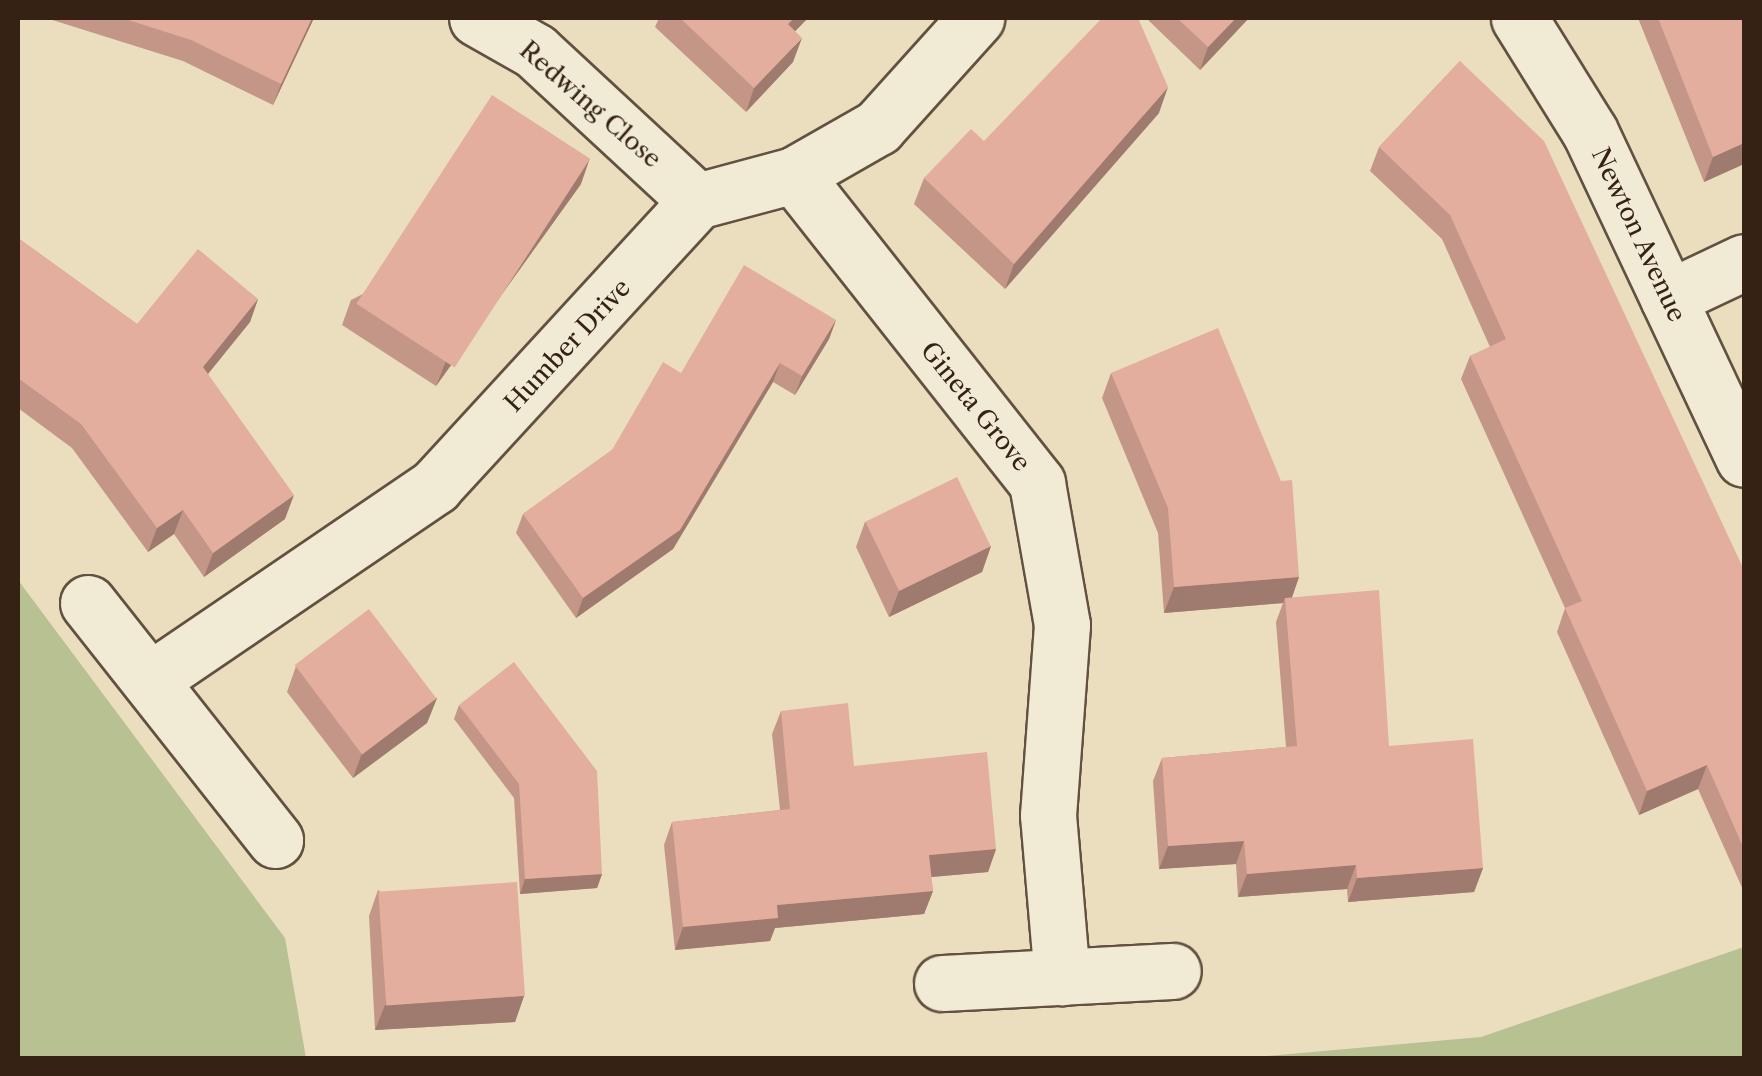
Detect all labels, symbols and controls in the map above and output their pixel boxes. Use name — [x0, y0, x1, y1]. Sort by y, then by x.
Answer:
street label: Redwing Close — [513, 35, 667, 175]
street label: Newton Avenue — [1584, 143, 1692, 327]
street label: Humber Drive — [499, 273, 637, 419]
street label: Gineta Grove — [914, 336, 1036, 478]

